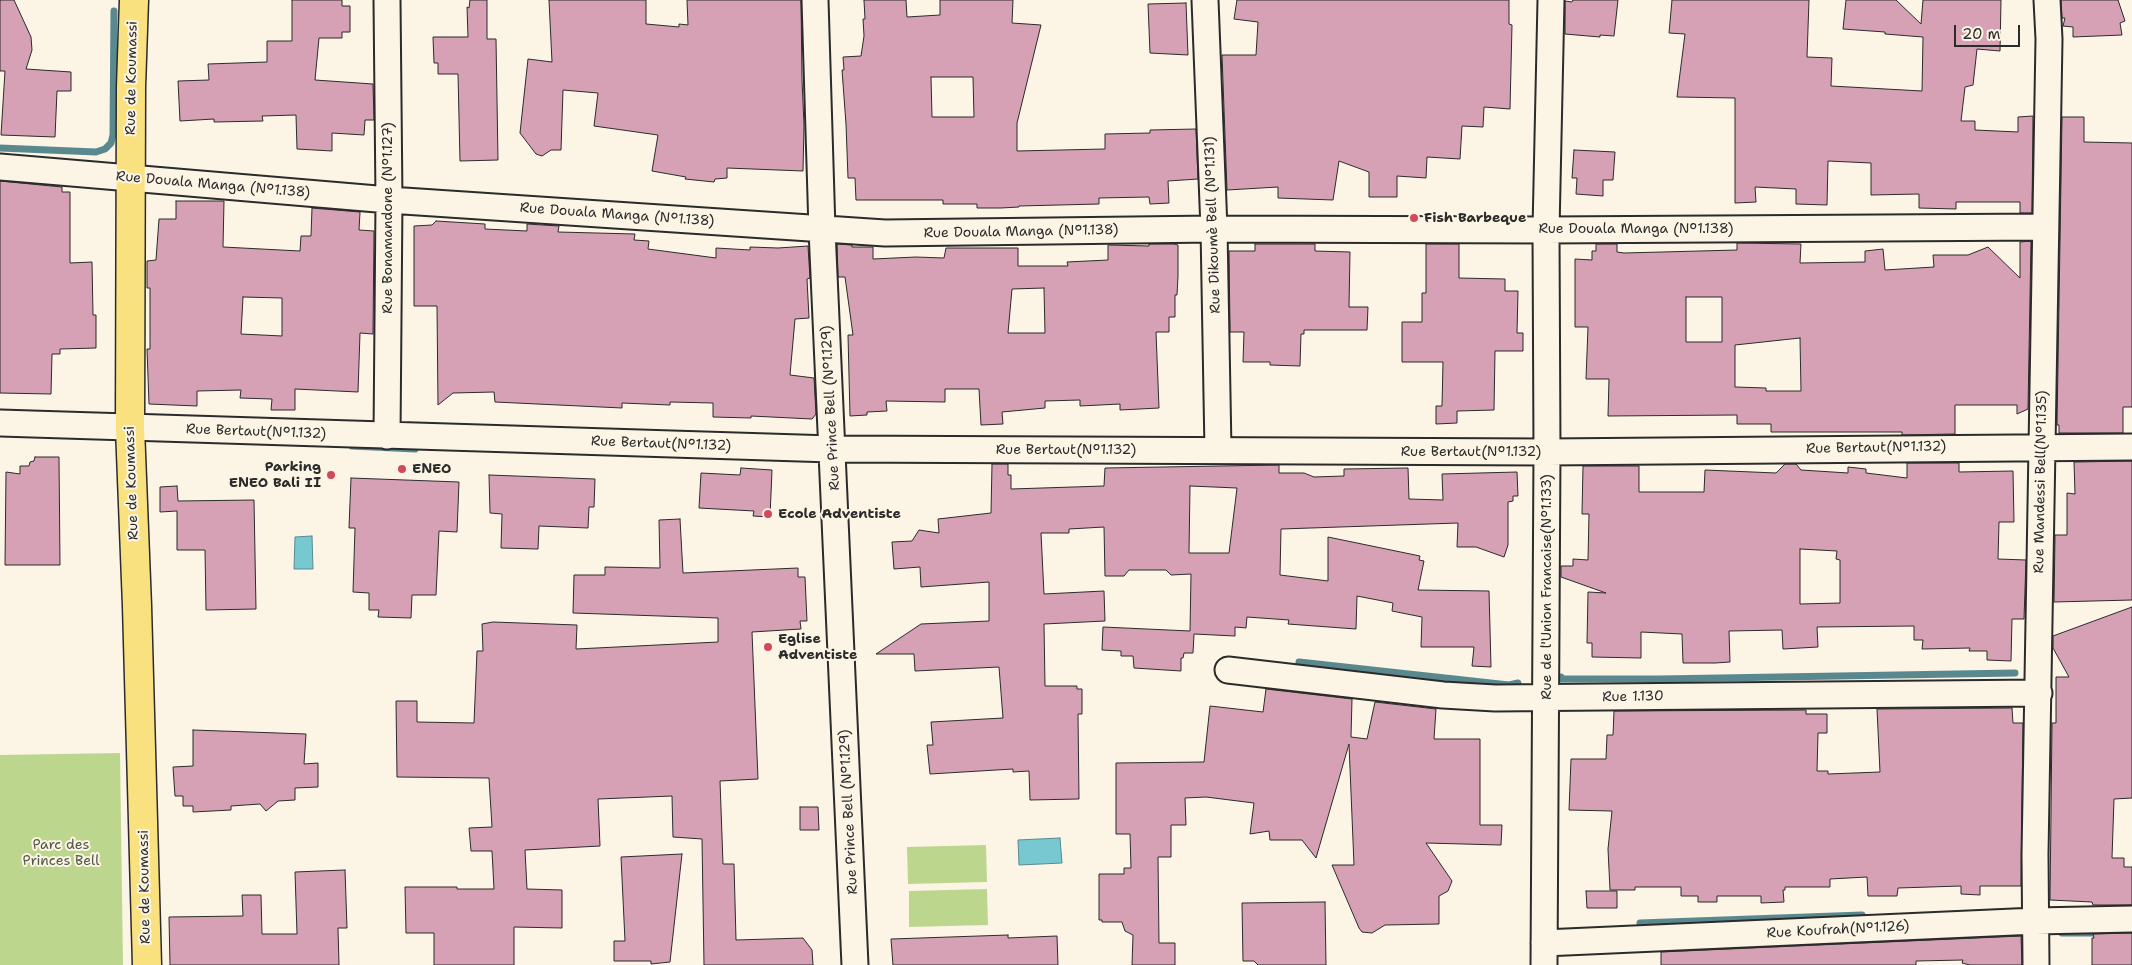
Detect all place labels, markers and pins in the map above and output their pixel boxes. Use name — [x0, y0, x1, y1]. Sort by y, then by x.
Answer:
place label: Fish Barbeque — [1424, 210, 1526, 226]
marker: Fish Barbeque — [1408, 212, 1420, 224]
place label: Parking ENEO Bali II — [229, 459, 321, 492]
place label: ENEO — [412, 461, 451, 477]
marker: ENEO — [396, 463, 408, 475]
marker: Parking ENEO Bali II — [325, 469, 337, 481]
place label: Ecole Adventiste — [778, 506, 901, 522]
marker: Ecole Adventiste — [762, 508, 774, 520]
place label: Eglise Adventiste — [778, 631, 857, 664]
marker: Eglise Adventiste — [762, 641, 774, 653]

